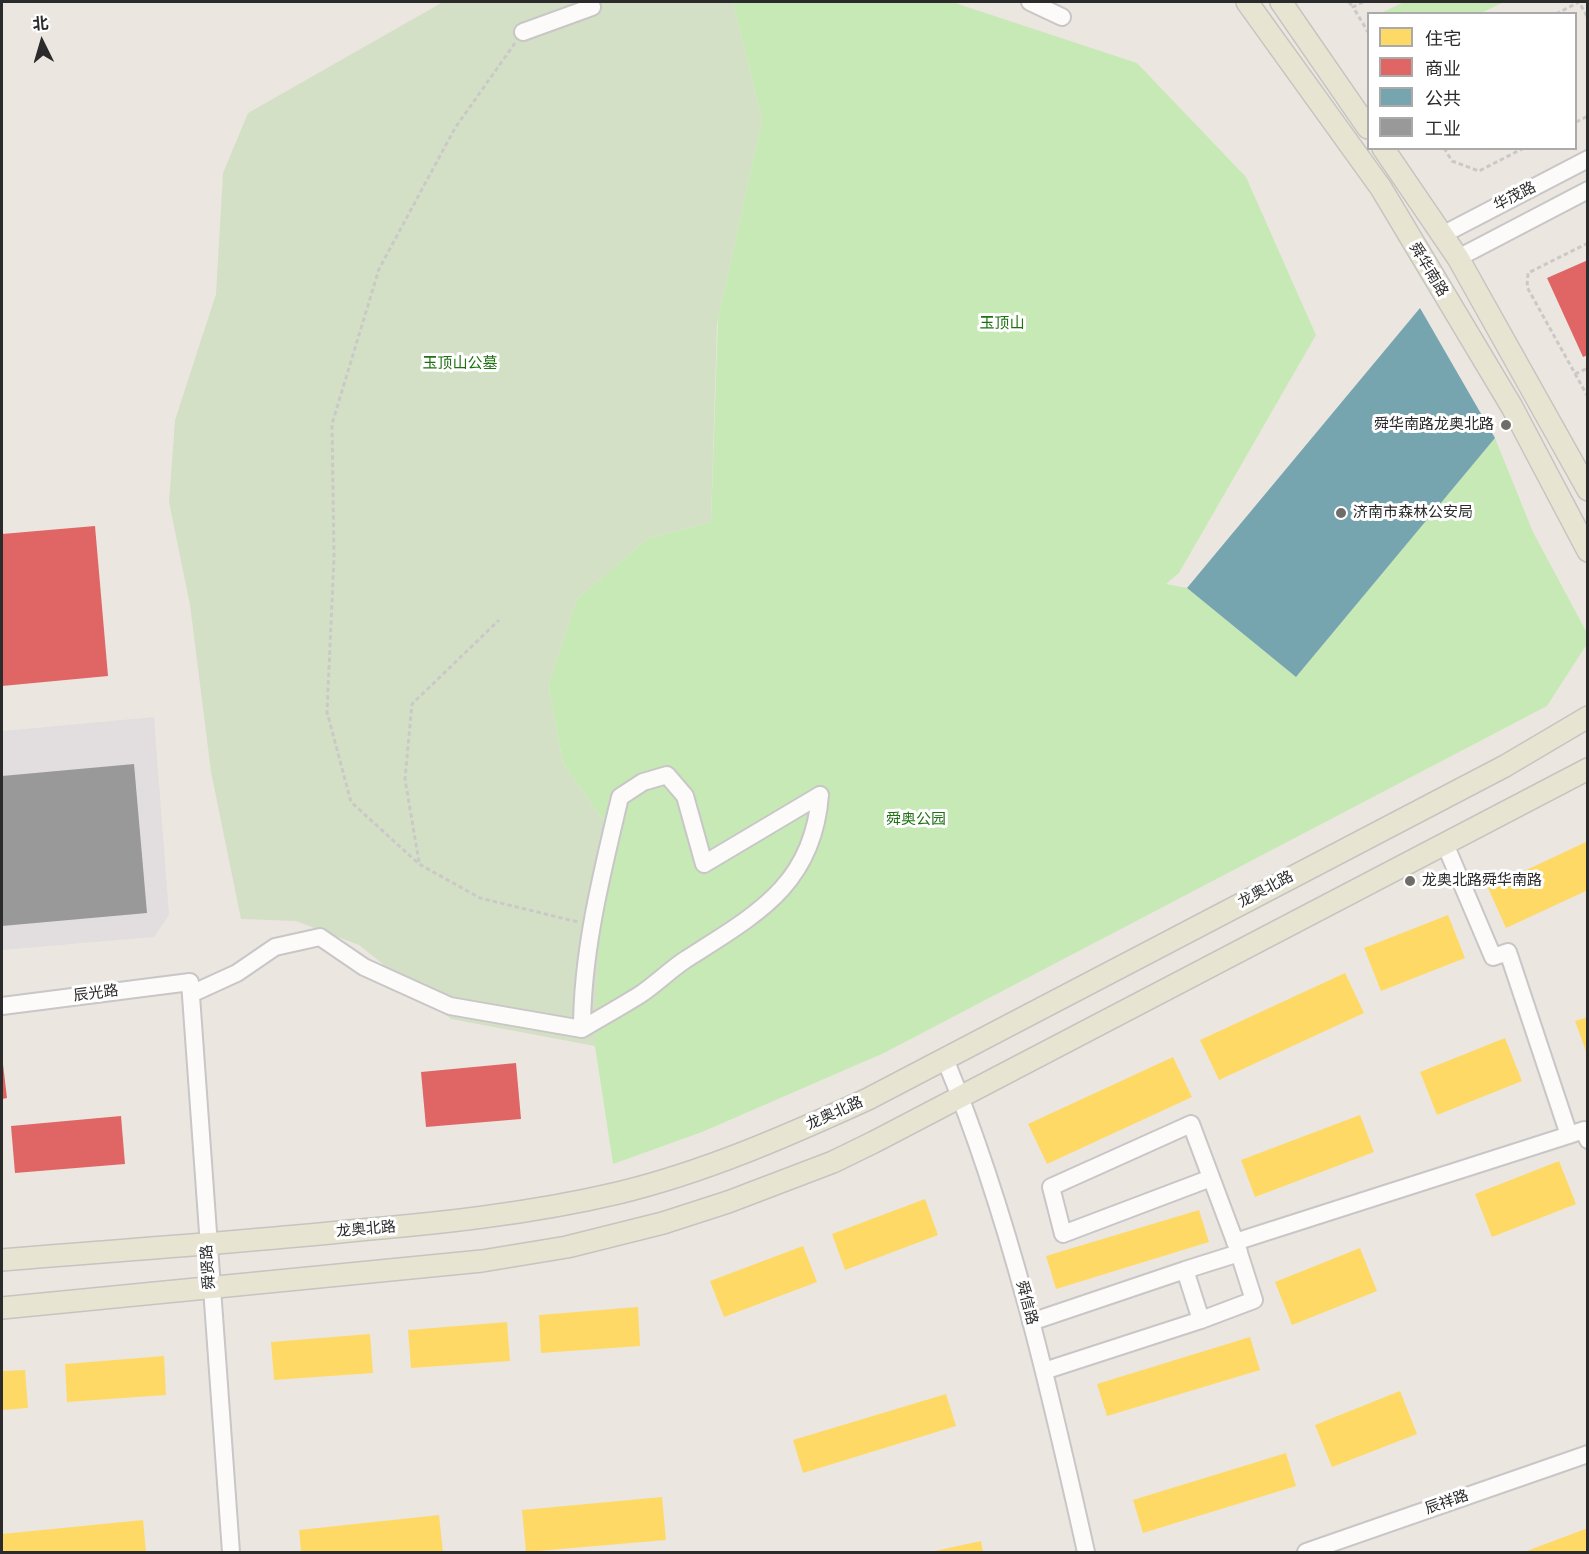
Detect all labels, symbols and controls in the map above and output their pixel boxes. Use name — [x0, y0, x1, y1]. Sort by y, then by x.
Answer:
north arrow — [12, 12, 72, 72]
legend — [1367, 12, 1577, 150]
text: 北 — [32, 13, 49, 34]
text: 住宅 — [1425, 28, 1461, 49]
text: 商业 — [1425, 58, 1461, 79]
text: 公共 — [1425, 88, 1461, 109]
text: 工业 — [1425, 118, 1461, 139]
street label: 华茂路 — [1491, 179, 1539, 215]
street label: 舜华南路 — [1405, 240, 1451, 300]
park label: 玉顶山 — [980, 315, 1024, 333]
park label: 玉顶山公墓 — [423, 355, 497, 373]
place label: 舜华南路龙奥北路 — [1374, 416, 1494, 434]
marker: 舜华南路龙奥北路 — [1499, 418, 1513, 432]
place label: 济南市森林公安局 — [1353, 504, 1473, 522]
marker: 济南市森林公安局 — [1334, 506, 1348, 520]
park label: 舜奥公园 — [886, 811, 946, 829]
street label: 龙奥北路 — [1235, 868, 1297, 912]
place label: 龙奥北路舜华南路 — [1422, 872, 1542, 890]
marker: 龙奥北路舜华南路 — [1403, 874, 1417, 888]
street label: 辰光路 — [73, 982, 119, 1006]
street label: 龙奥北路 — [804, 1094, 866, 1134]
street label: 龙奥北路 — [335, 1218, 397, 1242]
street label: 舜贤路 — [198, 1244, 220, 1290]
street label: 舜信路 — [1011, 1279, 1041, 1327]
street label: 辰祥路 — [1423, 1487, 1471, 1519]

